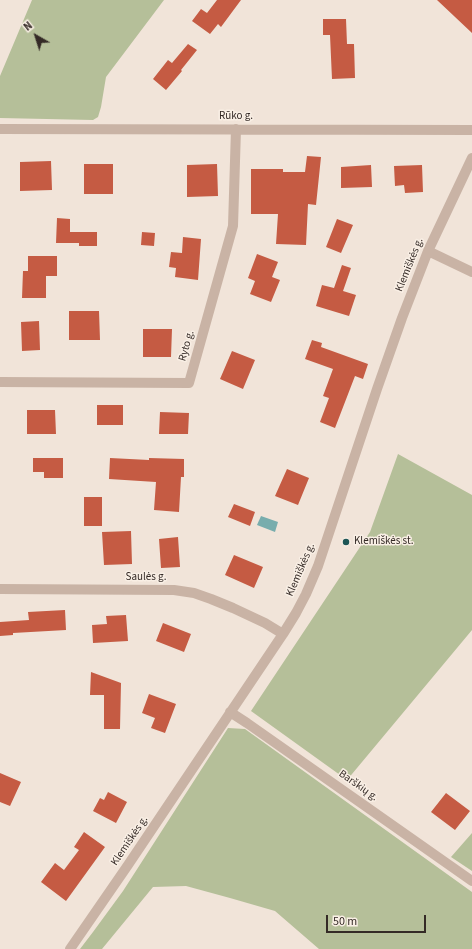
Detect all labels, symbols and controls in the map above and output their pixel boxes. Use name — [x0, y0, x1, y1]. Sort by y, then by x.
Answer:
north arrow — [16, 16, 56, 56]
text: N — [21, 18, 36, 34]
street label: Rūko g. — [219, 110, 253, 124]
street label: Klemiškės g. — [393, 236, 427, 294]
street label: Ryto g. — [176, 329, 198, 363]
place label: Klemiškės st. — [354, 535, 413, 549]
marker: Klemiškės st. — [341, 537, 351, 547]
street label: Klemiškės g. — [284, 541, 318, 599]
street label: Saulės g. — [126, 571, 166, 585]
street label: Barškių g. — [336, 768, 380, 804]
street label: Klemiškės g. — [109, 814, 151, 868]
scale bar — [328, 907, 428, 933]
text: 50 m — [333, 913, 357, 930]

